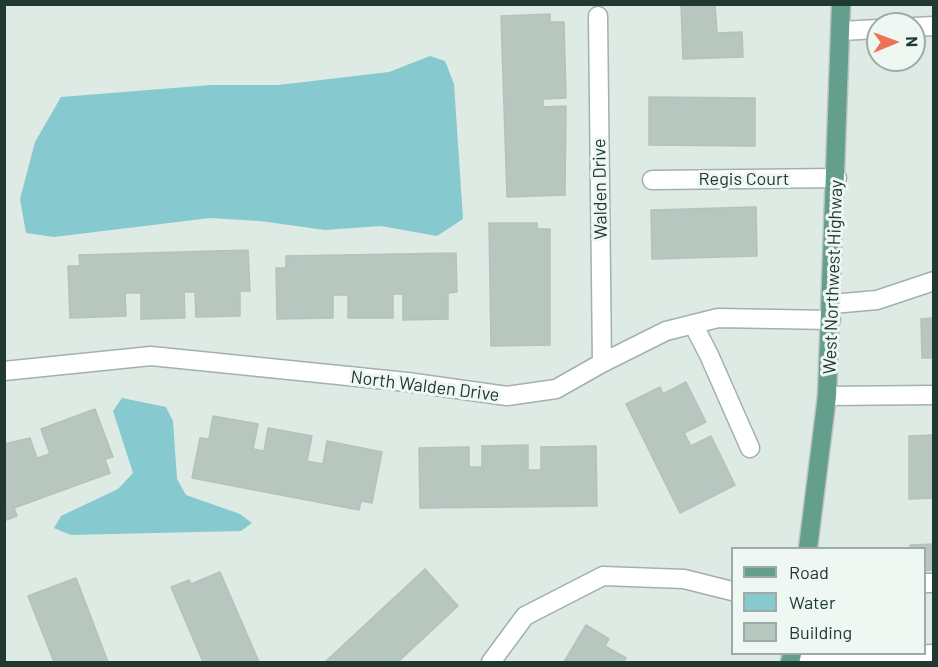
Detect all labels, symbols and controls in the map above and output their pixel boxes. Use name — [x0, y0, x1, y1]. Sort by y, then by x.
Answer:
north arrow — [866, 12, 926, 72]
text: N — [903, 36, 922, 47]
street label: Walden Drive — [588, 138, 612, 240]
street label: Regis Court — [699, 168, 789, 190]
street label: West Northwest Highway — [819, 179, 847, 375]
street label: North Walden Drive — [349, 366, 501, 406]
legend — [731, 547, 926, 655]
text: Road — [789, 561, 829, 583]
text: Water — [789, 591, 836, 613]
text: Building — [789, 621, 852, 643]

